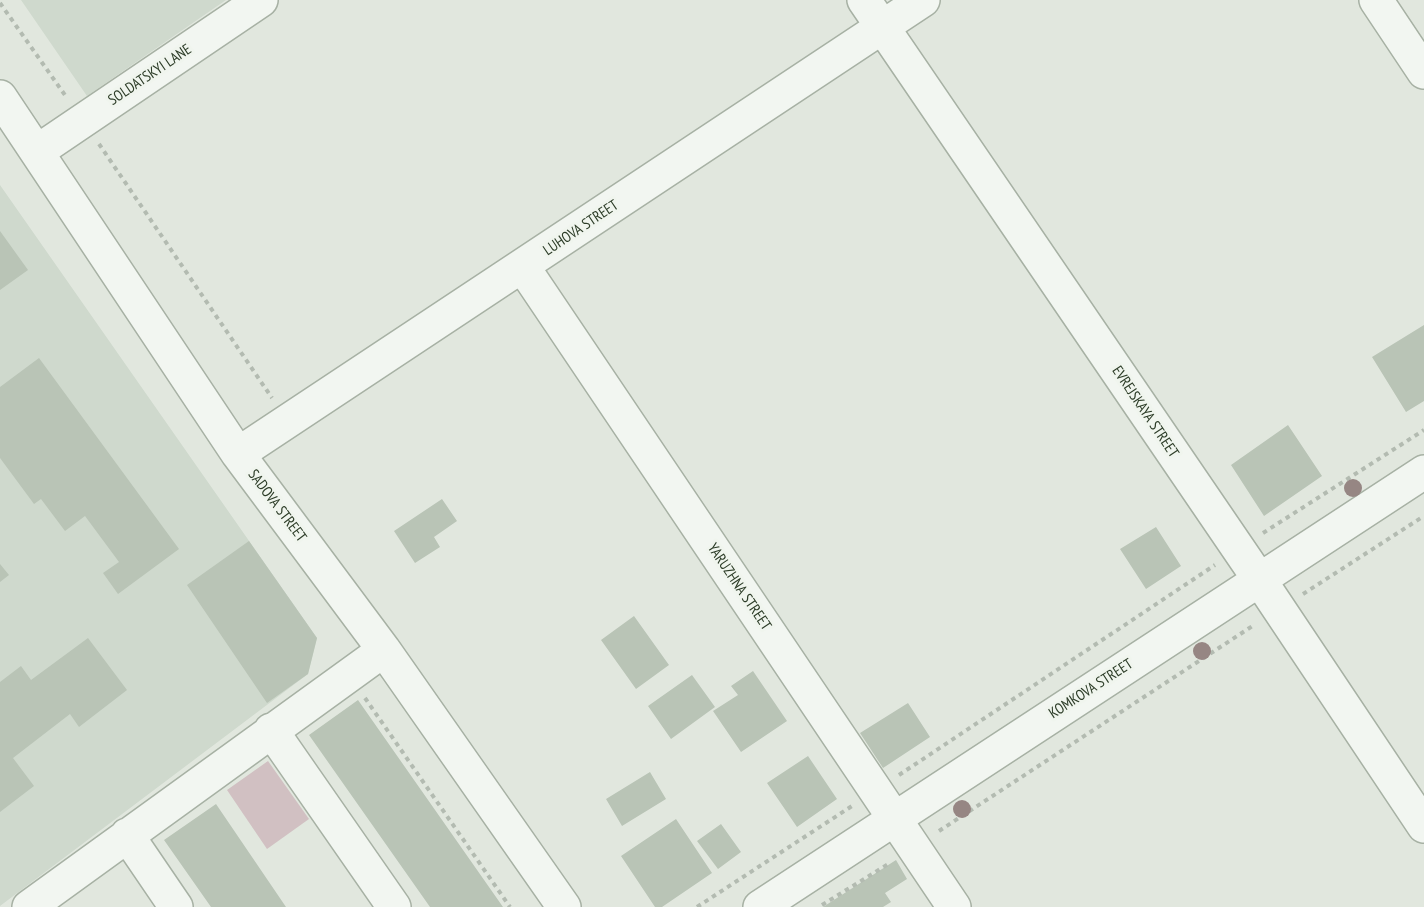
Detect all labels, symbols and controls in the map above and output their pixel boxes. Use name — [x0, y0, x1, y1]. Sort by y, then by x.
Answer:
street label: SOLDATSKYI LANE — [105, 41, 195, 109]
street label: LUHOVA STREET — [540, 196, 622, 260]
street label: EVREJSKAYA STREET — [1108, 363, 1182, 461]
street label: SADOVA STREET — [244, 466, 310, 546]
street label: YARUZHNA STREET — [703, 540, 775, 634]
street label: KOMKOVA STREET — [1046, 655, 1136, 723]

